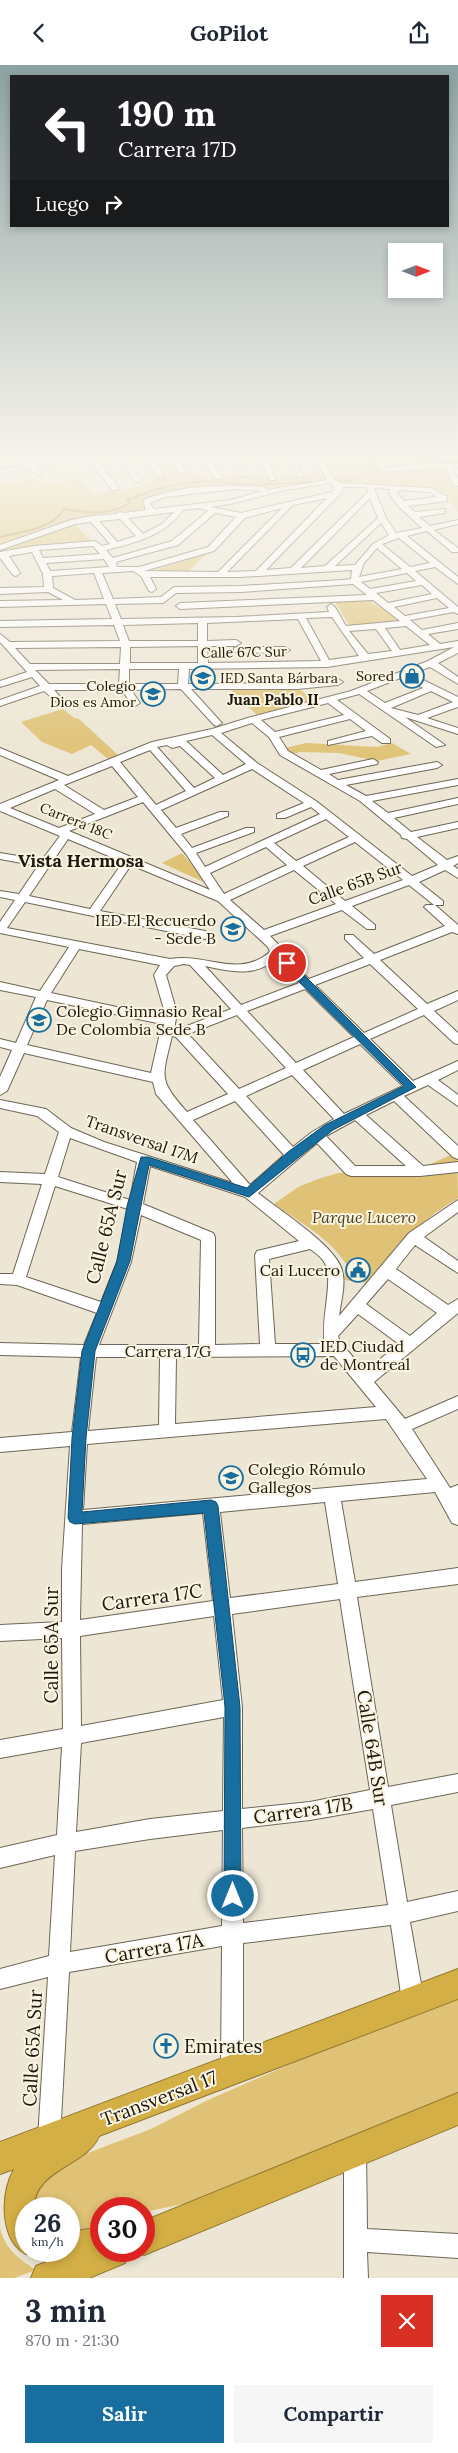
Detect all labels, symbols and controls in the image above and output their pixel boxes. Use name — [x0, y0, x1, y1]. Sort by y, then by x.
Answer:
icon: back — [25, 19, 53, 47]
text: GoPilot — [190, 19, 268, 47]
icon: share — [405, 19, 433, 47]
text: 190 m — [118, 91, 216, 136]
icon: left — [35, 95, 100, 160]
text: Carrera 17D — [118, 135, 237, 163]
icon: right — [99, 190, 127, 218]
text: Luego — [35, 192, 89, 216]
north arrow — [388, 243, 442, 297]
map controls — [388, 243, 443, 298]
street label: Calle 67C Sur — [201, 642, 287, 662]
shop icon: Sored — [399, 663, 425, 689]
school or university icon: IED Santa Bárbara — [190, 665, 216, 691]
place label: Sored — [356, 667, 394, 685]
place label: IED Santa Bárbara — [220, 669, 338, 687]
place label: Colegio Dios es Amor — [50, 677, 136, 711]
school or university icon: Colegio Dios es Amor — [140, 681, 166, 707]
district label: Juan Pablo II — [227, 690, 319, 709]
street label: Carrera 18C — [37, 798, 115, 844]
district label: Vista Hermosa — [18, 849, 144, 872]
street label: Calle 65B Sur — [305, 857, 405, 909]
place label: IED El Recuerdo - Sede B — [95, 910, 216, 948]
school or university icon: IED El Recuerdo - Sede B — [220, 916, 246, 942]
pin — [266, 942, 308, 984]
icon: arrive — [273, 949, 301, 977]
place label: Colegio Gimnasio Real De Colombia Sede B — [56, 1001, 222, 1039]
school or university icon: Colegio Gimnasio Real De Colombia Sede B — [26, 1007, 52, 1033]
street label: Transversal 17M — [83, 1110, 201, 1168]
street label: Calle 65A Sur — [80, 1167, 132, 1287]
park label: Parque Lucero — [312, 1207, 416, 1227]
public building icon: Cai Lucero — [345, 1257, 371, 1283]
place label: Cai Lucero — [260, 1260, 340, 1280]
place label: IED Ciudad de Montreal — [320, 1336, 410, 1374]
street label: Carrera 17G — [125, 1341, 211, 1361]
bus stop icon: IED Ciudad de Montreal — [290, 1342, 316, 1368]
place label: Colegio Rómulo Gallegos — [248, 1459, 366, 1497]
school or university icon: Colegio Rómulo Gallegos — [218, 1465, 244, 1491]
street label: Carrera 17C — [100, 1578, 204, 1616]
street label: Calle 65A Sur — [39, 1586, 63, 1704]
street label: Calle 64B Sur — [352, 1688, 394, 1808]
street label: Carrera 17B — [252, 1791, 354, 1829]
position arrow — [206, 1869, 258, 1921]
street label: Carrera 17A — [103, 1927, 206, 1968]
street label: Calle 65A Sur — [17, 1988, 47, 2107]
church icon: Emirates — [153, 2033, 179, 2059]
place label: Emirates — [184, 2034, 263, 2058]
street label: Transversal 17 — [97, 2065, 221, 2131]
speed limit sign: 30 — [90, 2197, 155, 2262]
text: 26 — [34, 2207, 61, 2239]
text: km/h — [31, 2234, 64, 2249]
text: 3 min — [25, 2292, 106, 2330]
button: close — [381, 2295, 433, 2347]
text: 870 m · 21:30 — [25, 2330, 120, 2350]
button: Salir — [25, 2385, 224, 2443]
button: Compartir — [234, 2385, 433, 2443]

